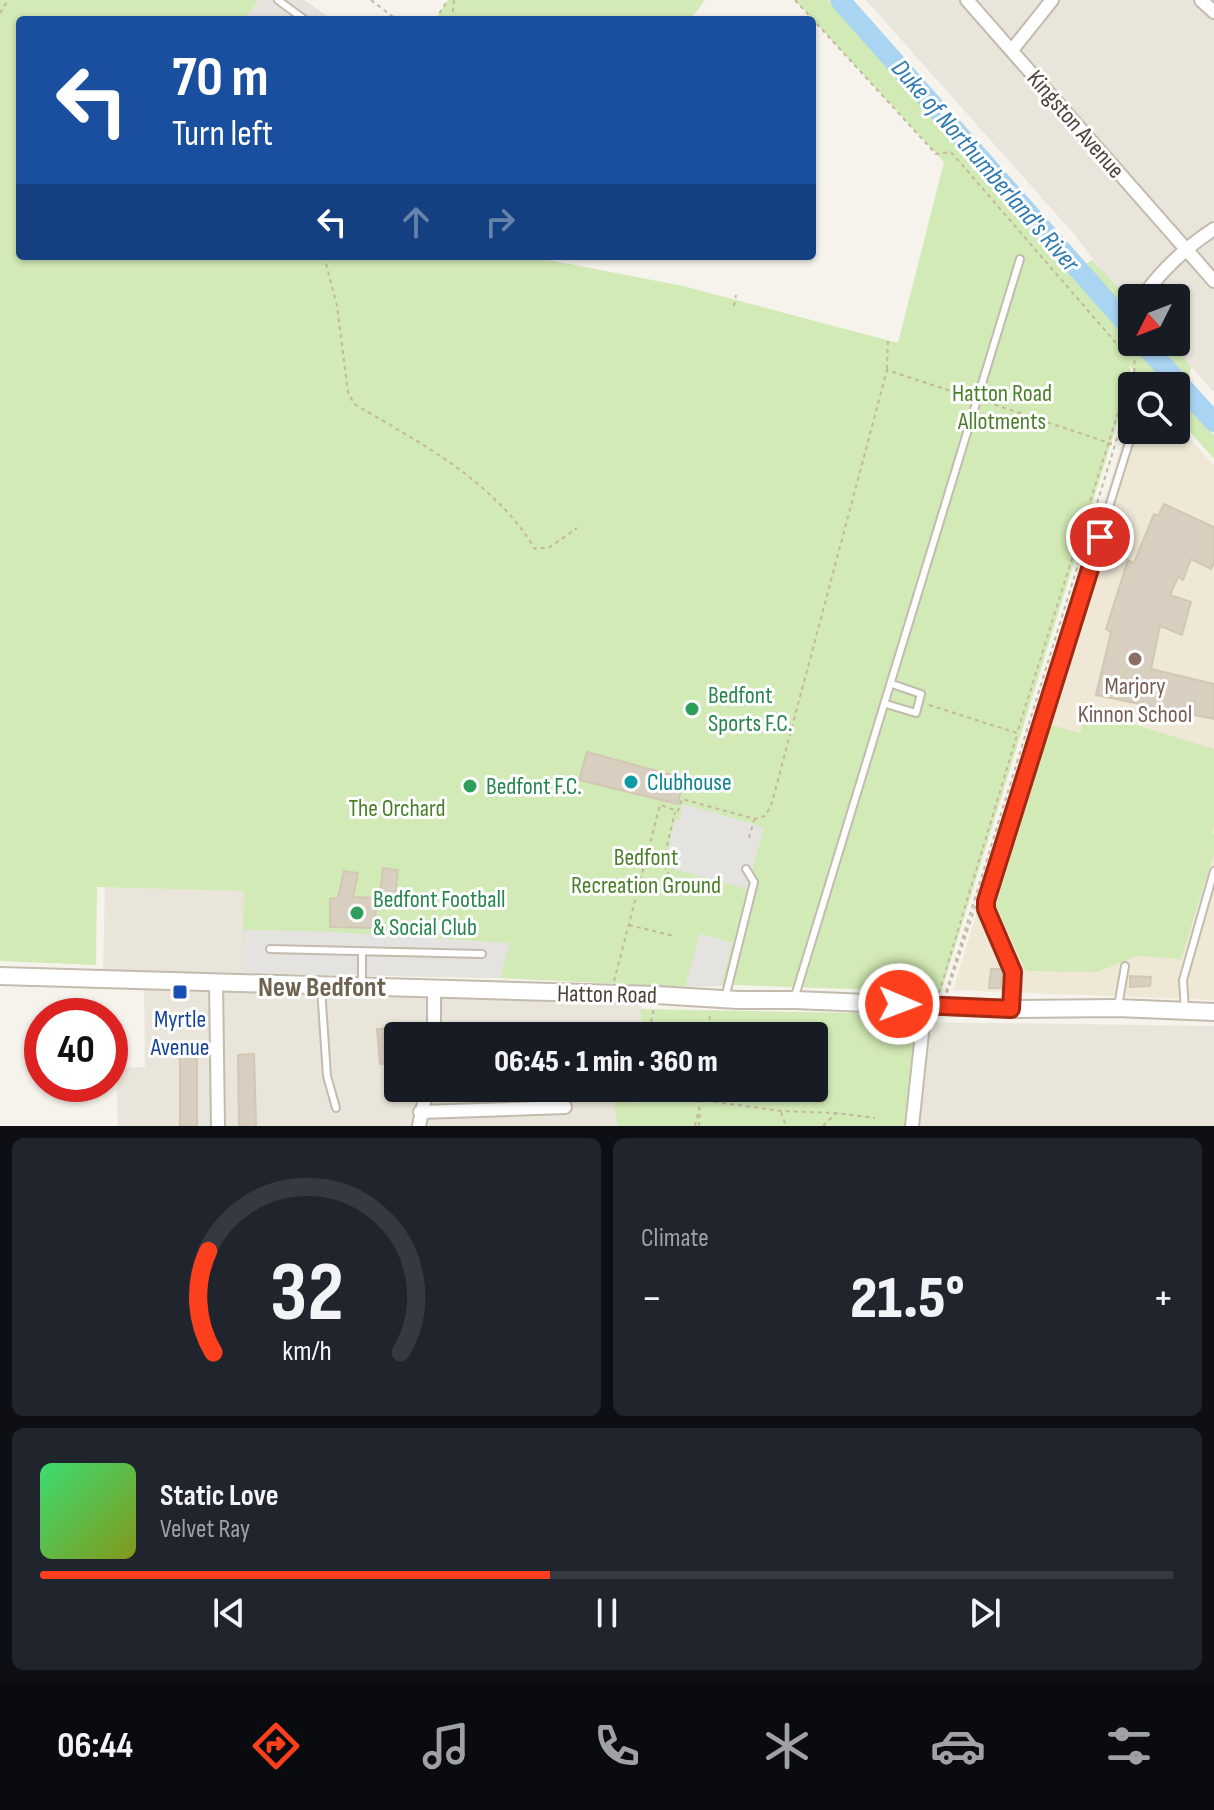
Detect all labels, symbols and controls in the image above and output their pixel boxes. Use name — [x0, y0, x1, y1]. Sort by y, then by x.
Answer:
text: 70 m — [172, 45, 269, 112]
icon: left — [40, 48, 144, 152]
water label: Duke of Northumberland's River — [884, 54, 1087, 280]
street label: Kingston Avenue — [1021, 64, 1130, 184]
text: Turn left — [172, 113, 273, 156]
icon: left — [310, 200, 354, 244]
icon: ahead — [394, 200, 438, 244]
icon: right — [478, 200, 522, 244]
north arrow — [1118, 284, 1190, 356]
map controls — [1118, 284, 1190, 444]
button: search — [1118, 372, 1190, 444]
park label: Hatton Road Allotments — [952, 379, 1052, 436]
pin — [1066, 503, 1134, 571]
icon: arrive — [1078, 515, 1122, 559]
marker: Marjory Kinnon School — [1126, 650, 1144, 668]
place label: Marjory Kinnon School — [1078, 672, 1192, 729]
place label: Bedfont Sports F.C. — [708, 681, 792, 738]
marker: Bedfont Sports F.C. — [683, 700, 701, 718]
place label: Clubhouse — [647, 768, 732, 797]
place label: Bedfont F.C. — [486, 772, 582, 801]
marker: Clubhouse — [622, 773, 640, 791]
marker: Bedfont F.C. — [461, 777, 479, 795]
park label: The Orchard — [348, 794, 446, 823]
park label: Bedfont Recreation Ground — [571, 843, 721, 900]
place label: Bedfont Football & Social Club — [373, 885, 505, 942]
marker: Bedfont Football & Social Club — [348, 904, 366, 922]
position arrow — [857, 962, 941, 1046]
district label: New Bedfont — [258, 971, 386, 1004]
street label: Hatton Road — [557, 979, 657, 1010]
marker: Myrtle Avenue — [171, 983, 189, 1001]
speed limit sign: 40 — [24, 998, 128, 1102]
place label: Myrtle Avenue — [150, 1005, 209, 1062]
text: 06:45 · 1 min · 360 m — [494, 1044, 718, 1080]
text: Climate — [641, 1223, 709, 1254]
text: 32 — [270, 1244, 343, 1344]
text: 21.5° — [850, 1263, 965, 1335]
text: − — [641, 1272, 663, 1325]
text: + — [1152, 1272, 1174, 1325]
text: km/h — [282, 1334, 331, 1369]
text: Static Love — [160, 1478, 279, 1514]
text: Velvet Ray — [160, 1514, 250, 1545]
icon: previous — [207, 1591, 251, 1635]
icon: pause — [585, 1591, 629, 1635]
icon: next — [963, 1591, 1007, 1635]
icon: directions — [248, 1718, 304, 1774]
icon: music — [418, 1718, 474, 1774]
icon: phone — [589, 1718, 645, 1774]
icon: climate — [759, 1718, 815, 1774]
icon: car — [930, 1718, 986, 1774]
icon: filters — [1101, 1718, 1157, 1774]
text: 06:44 — [57, 1725, 133, 1768]

